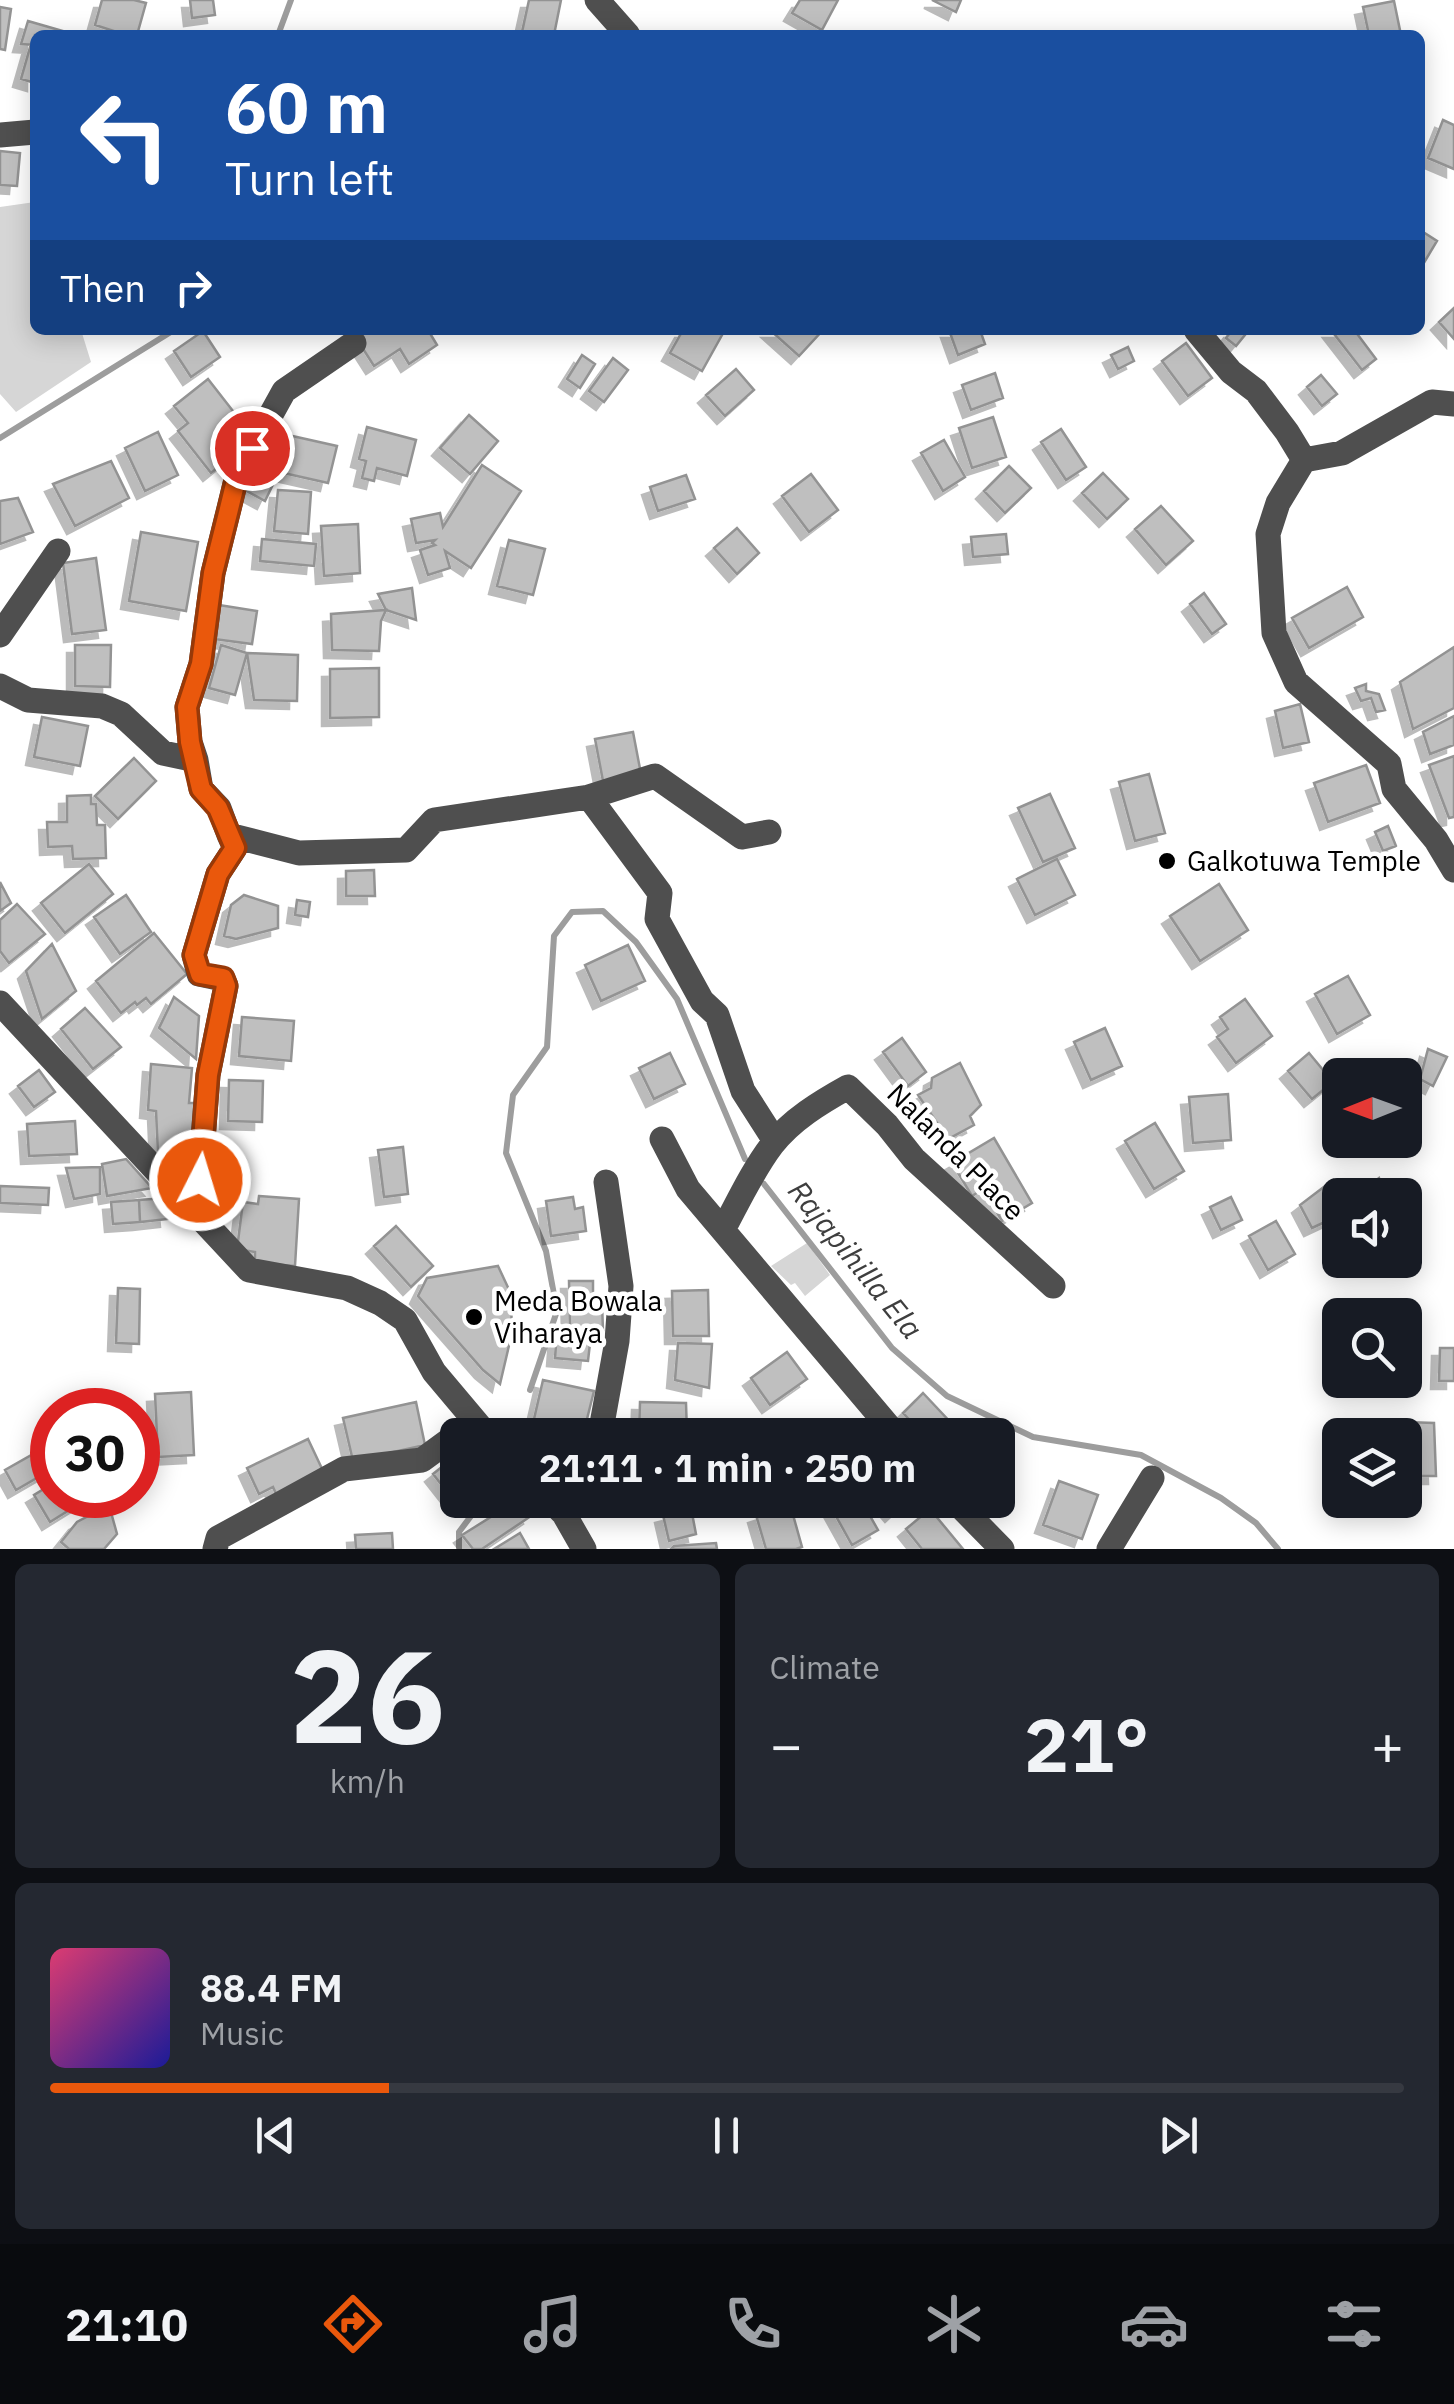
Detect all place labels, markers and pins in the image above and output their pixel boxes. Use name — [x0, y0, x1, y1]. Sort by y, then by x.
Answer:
pin — [210, 406, 295, 491]
place label: Galkotuwa Temple — [1187, 842, 1421, 879]
marker: Galkotuwa Temple — [1156, 850, 1178, 872]
place label: Meda Bowala Viharaya — [494, 1282, 663, 1351]
marker: Meda Bowala Viharaya — [463, 1306, 485, 1328]

